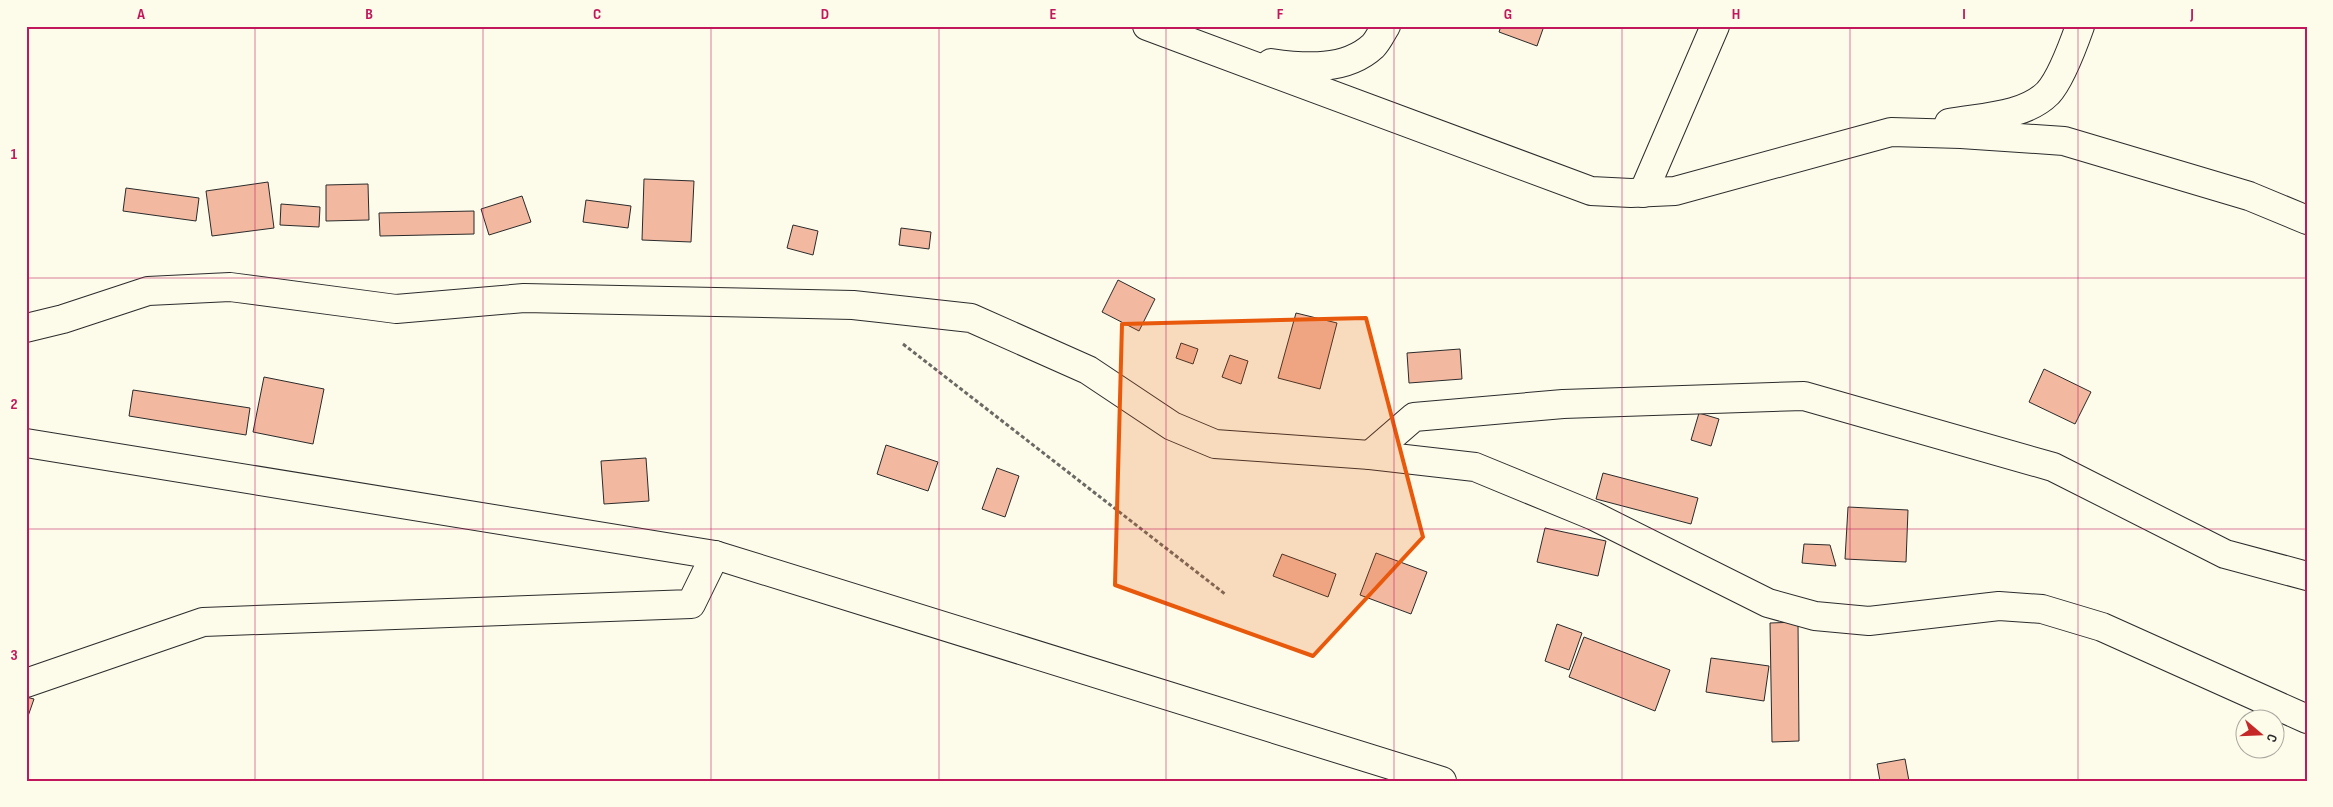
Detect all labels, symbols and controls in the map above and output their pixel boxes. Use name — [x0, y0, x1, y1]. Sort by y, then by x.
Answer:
text: A — [136, 5, 145, 24]
text: B — [365, 5, 373, 24]
text: C — [593, 5, 601, 24]
text: D — [821, 5, 829, 24]
text: E — [1050, 5, 1057, 24]
text: F — [1277, 5, 1284, 24]
text: G — [1504, 5, 1512, 24]
text: H — [1732, 5, 1740, 24]
text: I — [1962, 5, 1966, 24]
text: J — [2189, 5, 2194, 24]
text: 1 — [11, 145, 18, 164]
text: 2 — [10, 395, 18, 414]
text: 3 — [10, 646, 18, 665]
north arrow — [2236, 710, 2286, 760]
text: С — [2263, 732, 2281, 744]

